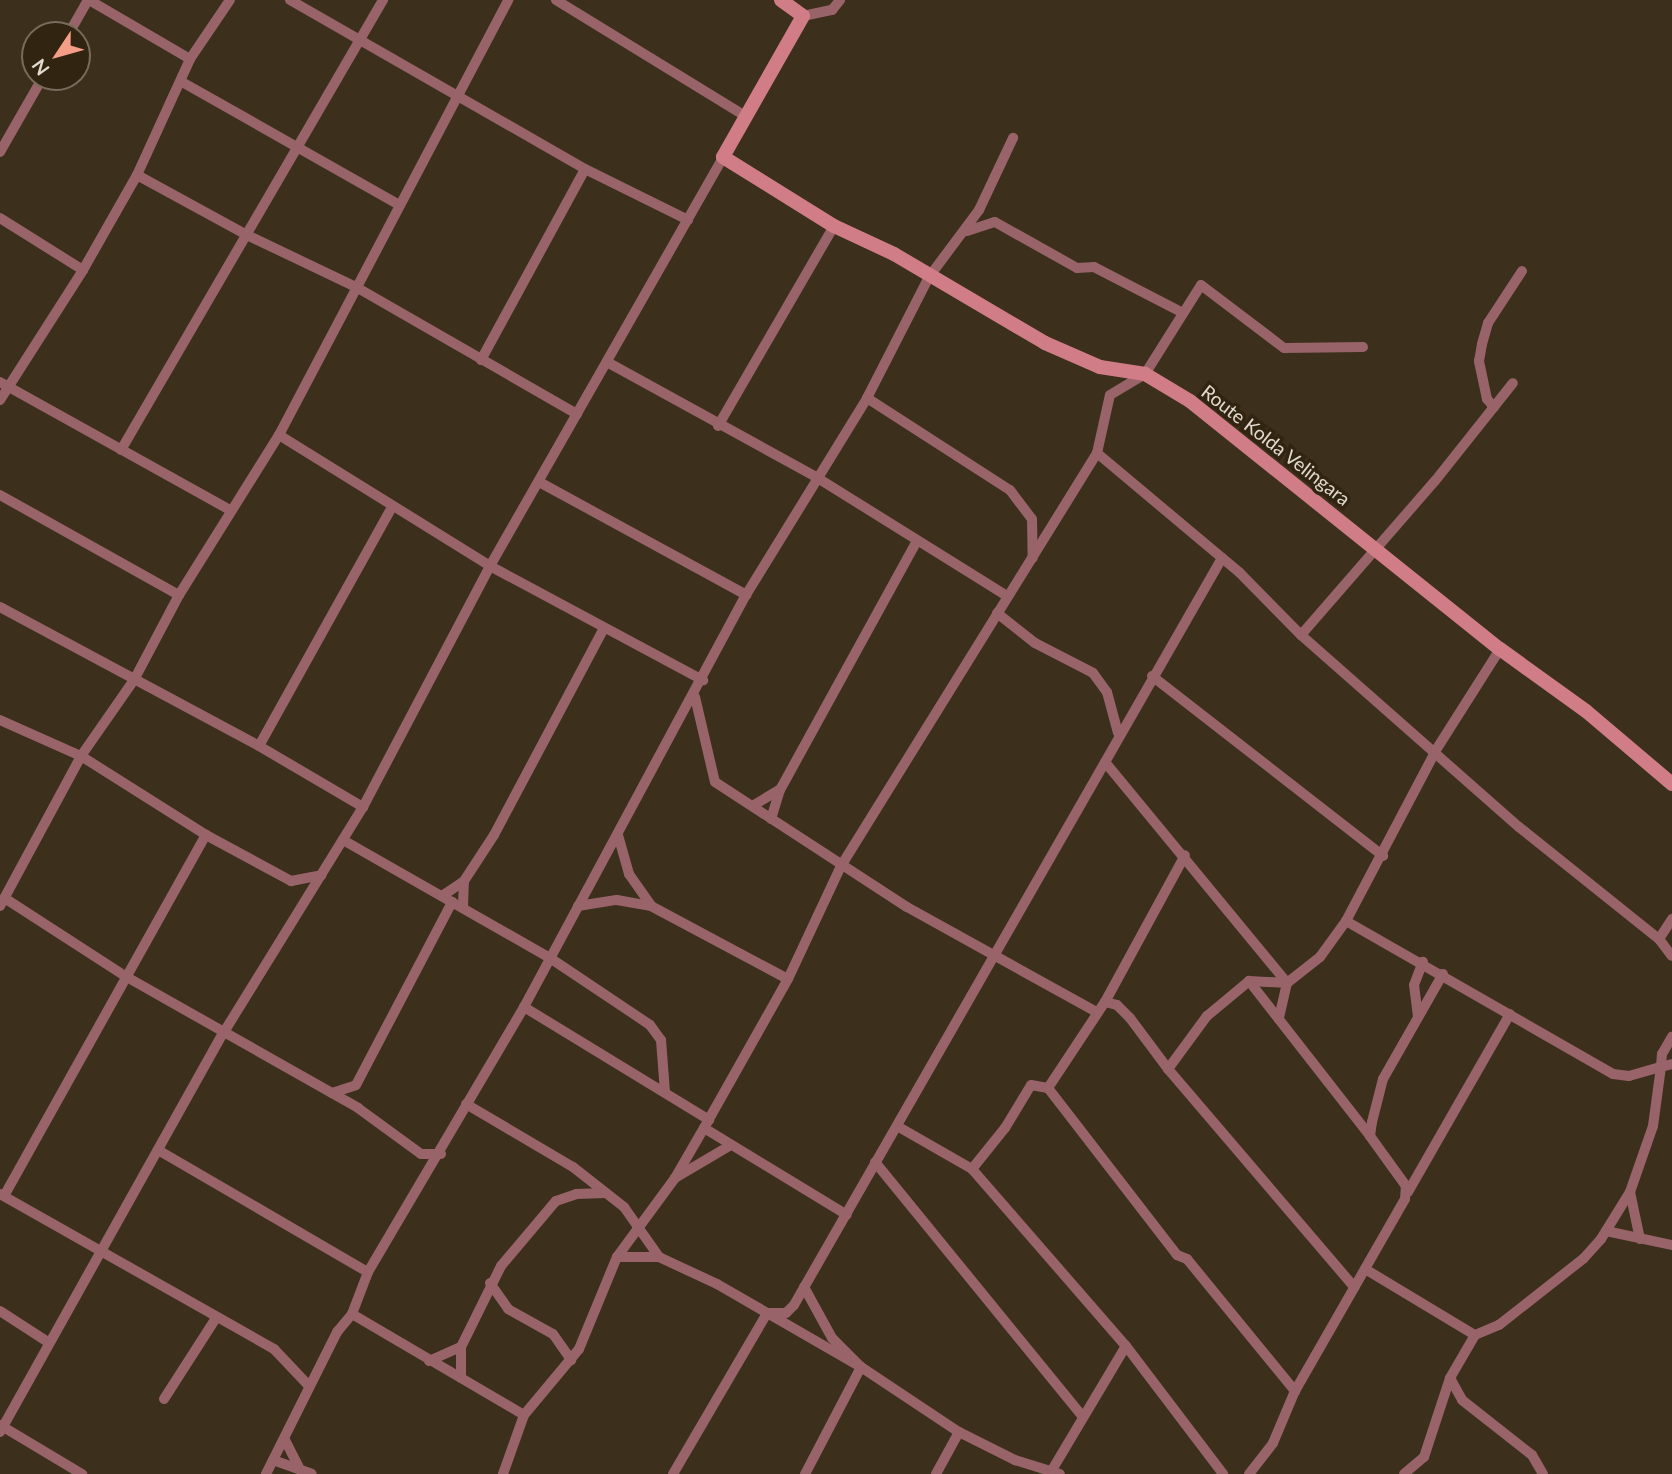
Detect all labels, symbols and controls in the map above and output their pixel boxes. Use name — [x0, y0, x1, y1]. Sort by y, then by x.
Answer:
north arrow — [21, 21, 91, 91]
text: N — [27, 55, 54, 80]
street label: Route Kolda Velingara — [1197, 380, 1355, 510]

